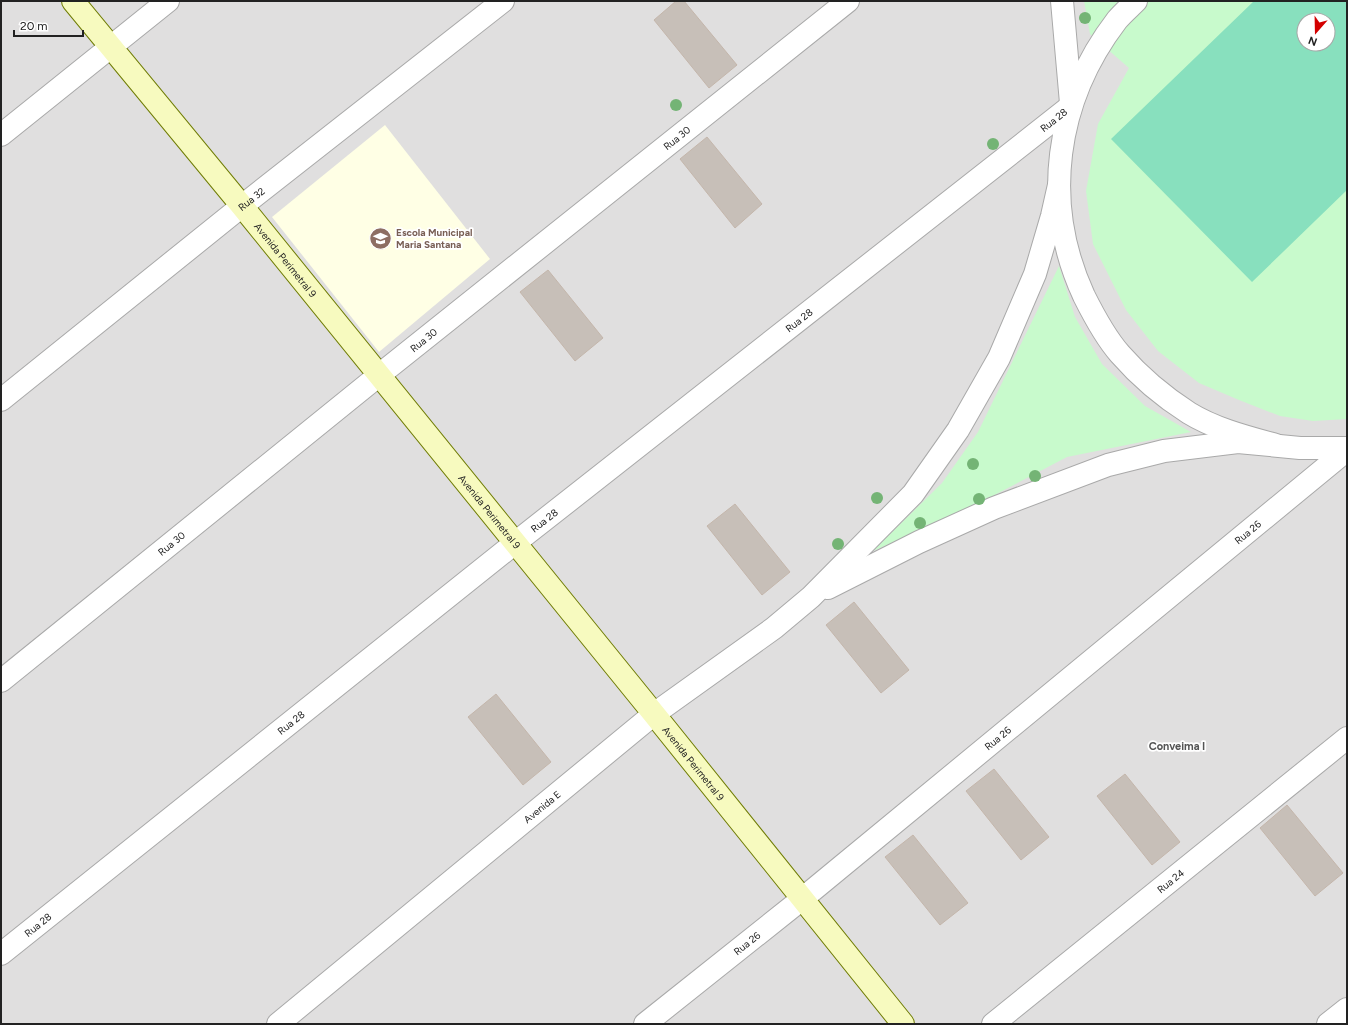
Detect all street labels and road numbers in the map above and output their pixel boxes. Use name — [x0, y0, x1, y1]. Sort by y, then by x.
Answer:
street label: Rua 28 — [1038, 105, 1070, 135]
street label: Rua 30 — [661, 123, 693, 153]
street label: Rua 32 — [235, 185, 267, 214]
street label: Avenida Perimetral 9 — [251, 220, 320, 300]
street label: Rua 28 — [783, 306, 815, 335]
street label: Rua 30 — [407, 325, 440, 355]
street label: Avenida Perimetral 9 — [455, 472, 524, 552]
street label: Rua 28 — [528, 506, 561, 535]
street label: Rua 26 — [1232, 517, 1264, 547]
street label: Rua 30 — [155, 529, 188, 559]
street label: Rua 28 — [275, 708, 307, 738]
street label: Rua 26 — [982, 723, 1014, 753]
street label: Avenida Perimetral 9 — [659, 724, 727, 804]
street label: Avenida E — [521, 788, 564, 826]
street label: Rua 24 — [1154, 866, 1187, 896]
street label: Rua 28 — [22, 910, 54, 940]
street label: Rua 26 — [731, 929, 763, 958]

